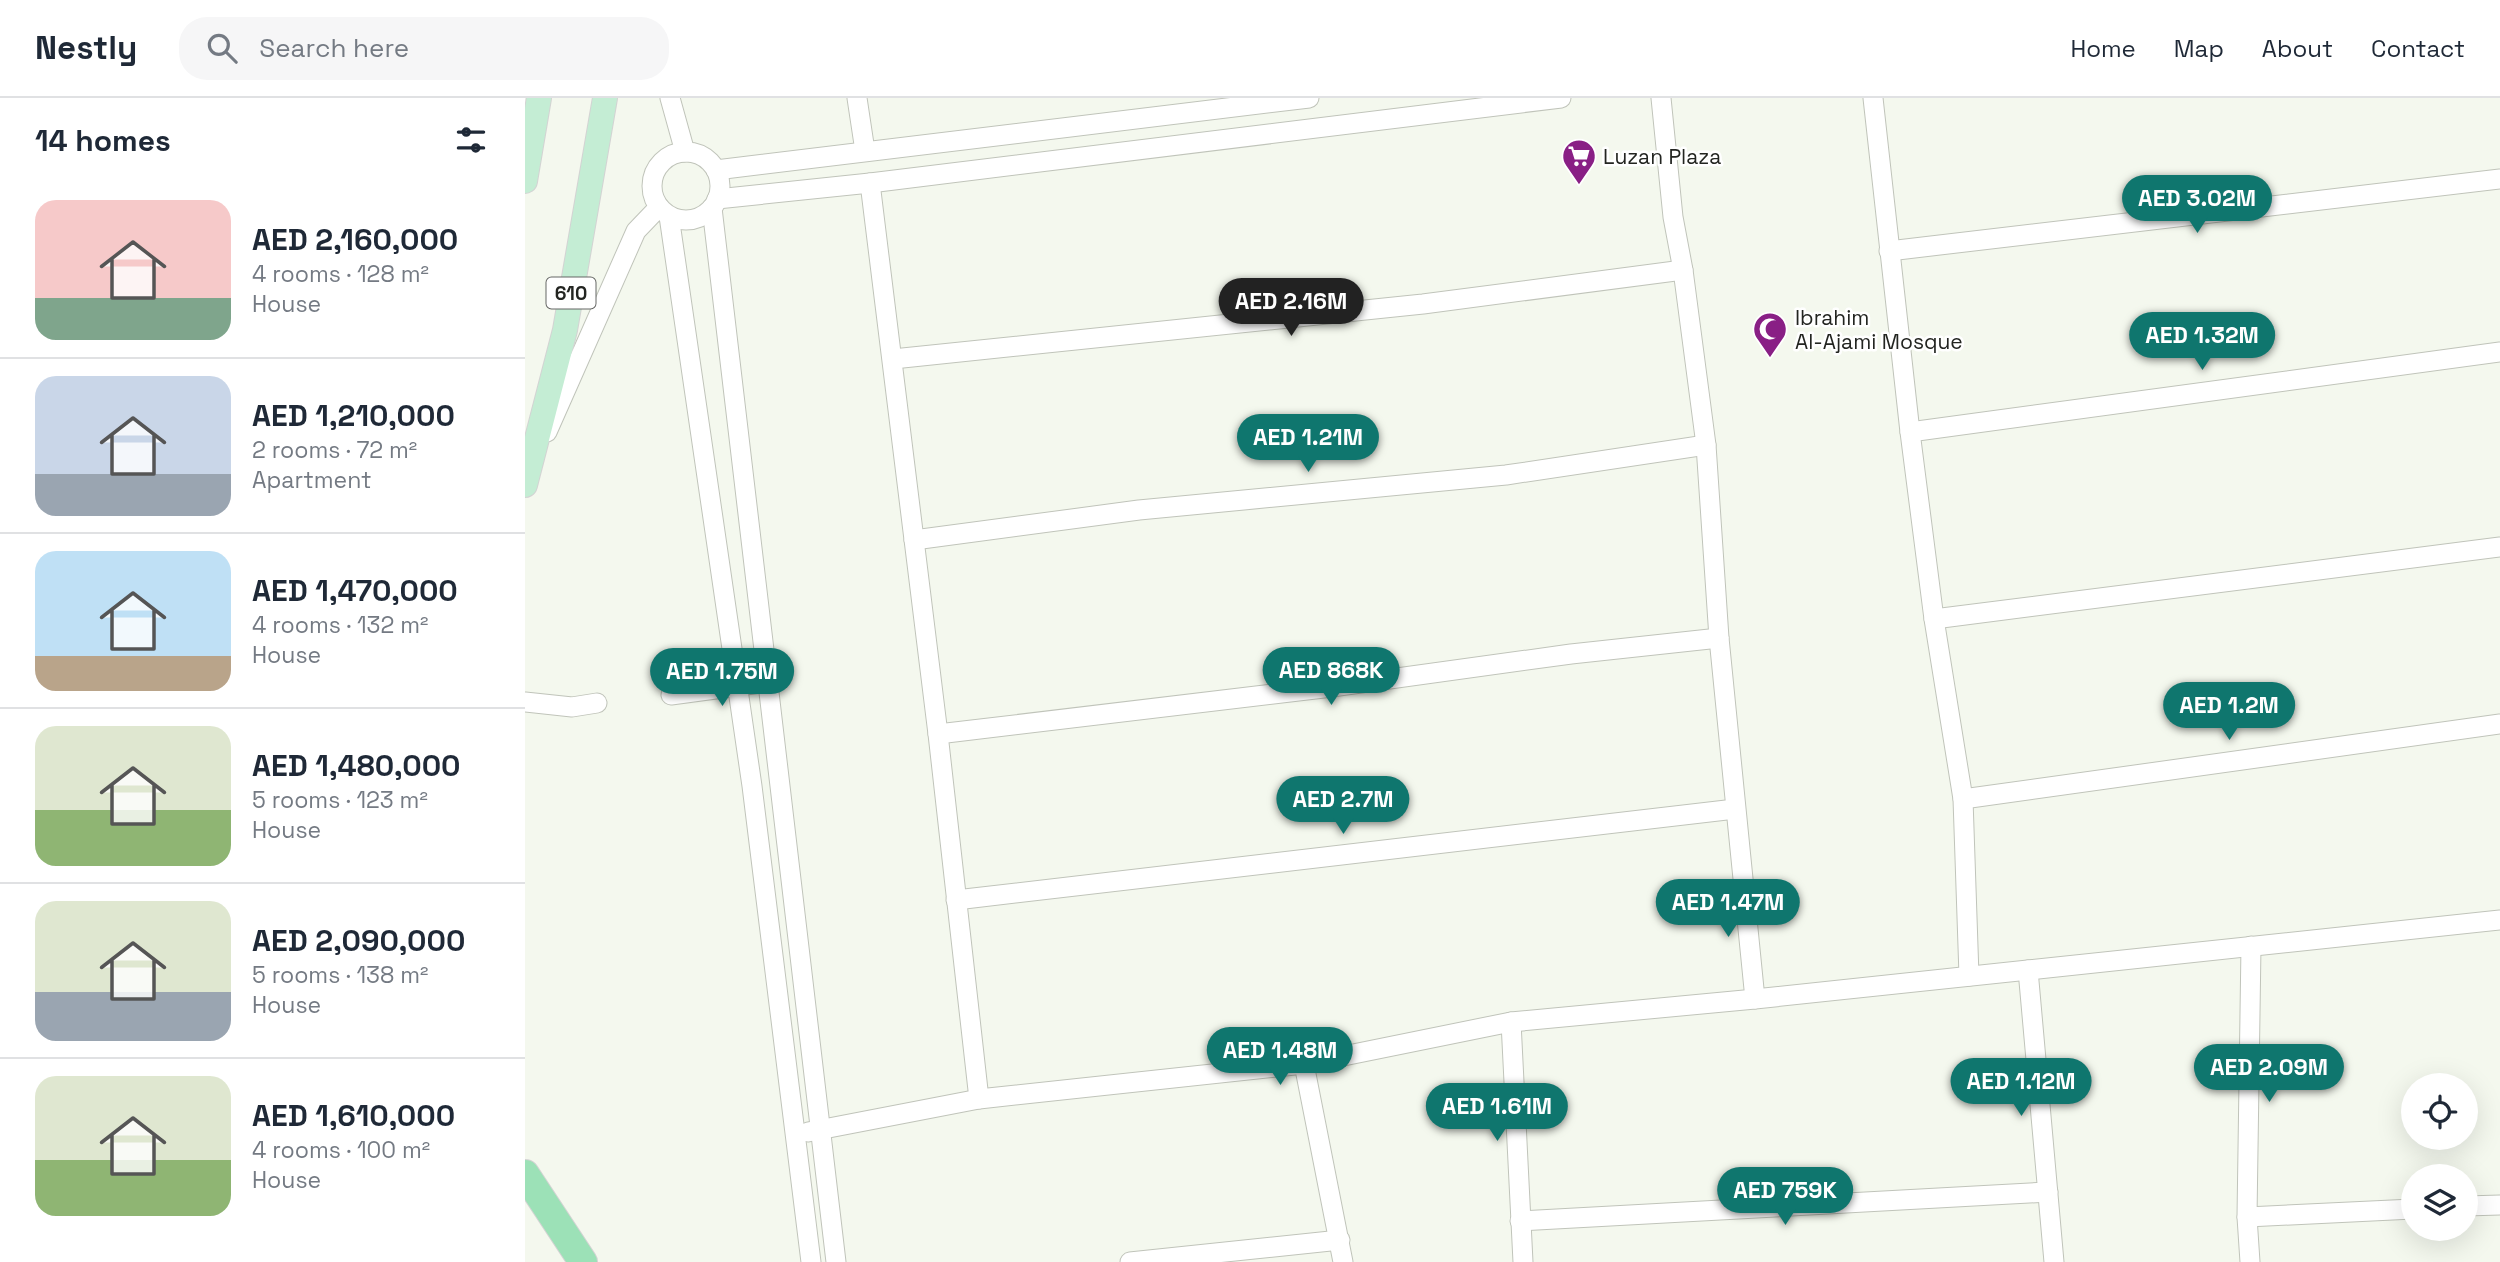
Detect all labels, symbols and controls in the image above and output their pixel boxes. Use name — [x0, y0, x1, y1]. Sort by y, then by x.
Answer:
search box — [179, 17, 669, 80]
text: Nestly — [35, 27, 137, 69]
icon: search — [203, 29, 241, 67]
text: Search here — [259, 31, 409, 65]
text: Home — [2070, 33, 2136, 64]
text: Map — [2174, 33, 2224, 64]
text: About — [2262, 33, 2333, 64]
text: Contact — [2371, 33, 2465, 64]
text: 14 homes — [35, 121, 171, 160]
icon: filters — [452, 121, 490, 159]
supermarket icon: Luzan Plaza — [1560, 137, 1598, 186]
place label: Luzan Plaza — [1603, 143, 1721, 170]
pin: AED 3.02M — [2117, 176, 2277, 235]
text: AED 3.02M — [2138, 183, 2256, 213]
text: AED 2,160,000 — [252, 220, 458, 259]
icon: home — [91, 228, 175, 312]
text: 4 rooms · 128 m² — [252, 259, 429, 289]
road number: 610 — [547, 278, 595, 308]
pin: AED 2.16M — [1211, 278, 1371, 338]
text: AED 2.16M — [1235, 286, 1347, 316]
text: House — [252, 289, 321, 319]
place label: Ibrahim Al-Ajami Mosque — [1795, 304, 1963, 355]
mosque icon: Ibrahim Al-Ajami Mosque — [1751, 310, 1789, 359]
pin: AED 1.32M — [2122, 313, 2282, 372]
text: AED 1.32M — [2145, 320, 2259, 350]
text: AED 1,210,000 — [252, 396, 455, 435]
icon: home — [91, 404, 175, 488]
pin: AED 1.21M — [1228, 414, 1388, 474]
text: AED 1.21M — [1253, 422, 1363, 452]
text: 2 rooms · 72 m² — [252, 435, 417, 465]
text: Apartment — [252, 465, 372, 495]
text: AED 1,470,000 — [252, 571, 458, 610]
icon: home — [91, 579, 175, 663]
text: 4 rooms · 132 m² — [252, 610, 428, 640]
text: House — [252, 640, 321, 670]
pin: AED 1.75M — [642, 648, 802, 708]
pin: AED 868K — [1259, 648, 1403, 707]
text: AED 868K — [1279, 655, 1383, 685]
text: AED 1.75M — [666, 656, 778, 686]
pin: AED 1.2M — [2157, 682, 2301, 742]
text: AED 1.2M — [2179, 690, 2279, 720]
text: AED 1,480,000 — [252, 746, 461, 785]
icon: home — [91, 754, 175, 838]
pin: AED 2.7M — [1271, 776, 1415, 836]
text: AED 2.7M — [1292, 784, 1394, 814]
text: 5 rooms · 123 m² — [252, 785, 428, 815]
text: House — [252, 815, 321, 845]
pin: AED 1.47M — [1648, 880, 1808, 939]
text: AED 1.47M — [1672, 887, 1784, 917]
text: AED 2,090,000 — [252, 921, 465, 960]
icon: home — [91, 929, 175, 1013]
text: 5 rooms · 138 m² — [252, 960, 428, 990]
text: House — [252, 990, 321, 1020]
pin: AED 1.48M — [1200, 1028, 1360, 1087]
text: AED 1.48M — [1223, 1035, 1337, 1065]
pin: AED 2.09M — [2189, 1044, 2349, 1104]
text: AED 2.09M — [2210, 1052, 2328, 1082]
pin: AED 1.12M — [1941, 1058, 2101, 1118]
text: AED 1.12M — [1967, 1066, 2075, 1096]
map controls — [2401, 1073, 2478, 1241]
button: locate — [2401, 1073, 2478, 1150]
pin: AED 1.61M — [1417, 1084, 1577, 1143]
text: AED 1.61M — [1442, 1091, 1552, 1121]
text: AED 1,610,000 — [252, 1096, 455, 1135]
icon: home — [91, 1104, 175, 1188]
text: 4 rooms · 100 m² — [252, 1135, 430, 1165]
button: layers — [2401, 1164, 2478, 1241]
text: House — [252, 1165, 321, 1195]
pin: AED 759K — [1713, 1168, 1857, 1227]
text: AED 759K — [1733, 1175, 1837, 1205]

